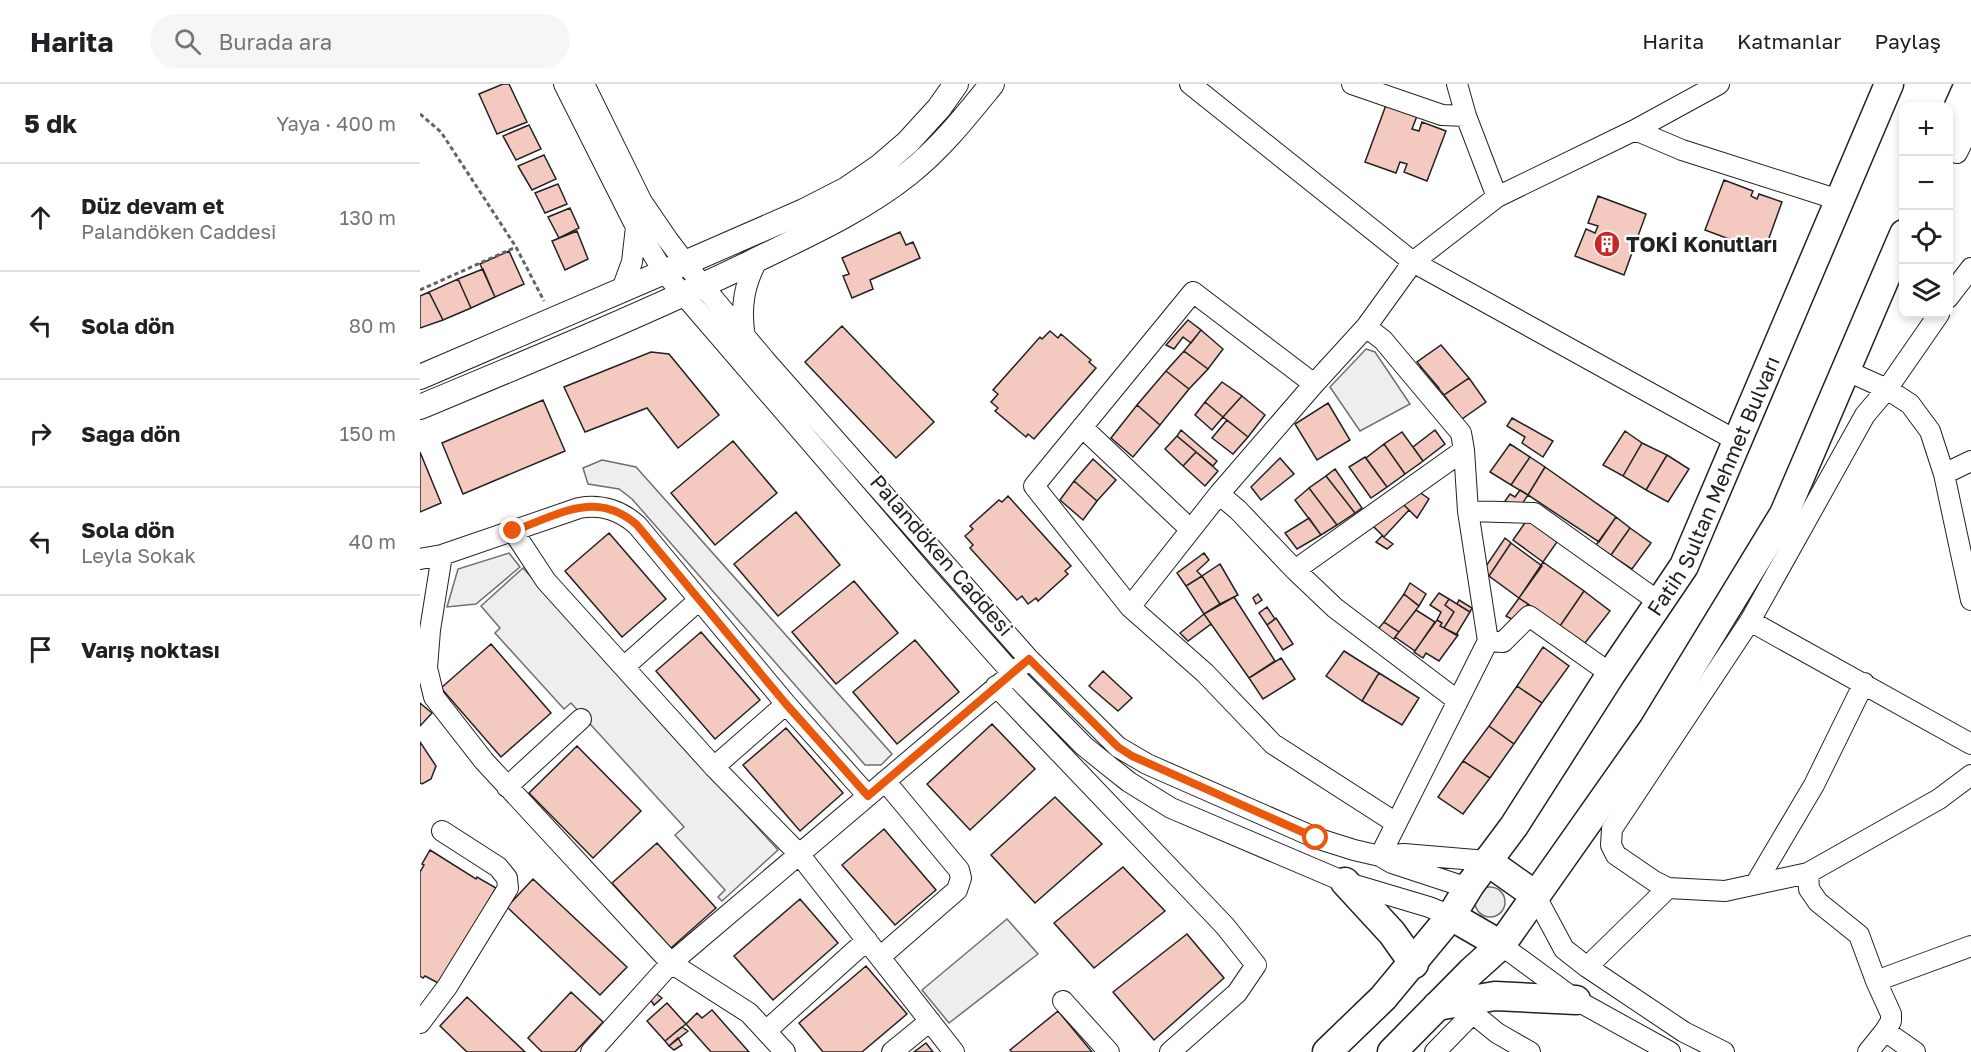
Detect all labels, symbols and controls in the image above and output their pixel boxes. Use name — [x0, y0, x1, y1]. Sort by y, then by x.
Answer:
search box — [150, 14, 570, 68]
text: Harita — [30, 25, 114, 58]
icon: search — [171, 25, 204, 58]
text: Burada ara — [219, 28, 332, 55]
text: Harita — [1642, 28, 1704, 54]
text: Katmanlar — [1737, 28, 1842, 54]
text: Paylaş — [1875, 28, 1941, 54]
map controls — [1899, 102, 1953, 318]
button: + — [1899, 102, 1953, 156]
text: 5 dk — [24, 108, 77, 139]
text: Yaya · 400 m — [276, 111, 396, 135]
button: − — [1899, 156, 1953, 210]
text: Düz devam et — [81, 192, 224, 219]
icon: ahead — [24, 201, 57, 234]
text: 130 m — [340, 205, 396, 229]
button: locate — [1899, 210, 1953, 264]
text: Palandöken Caddesi — [81, 219, 276, 243]
building icon: TOKİ Konutları — [1592, 229, 1622, 259]
place label: TOKİ Konutları — [1626, 231, 1777, 257]
button: layers — [1899, 264, 1953, 318]
icon: left — [24, 309, 57, 342]
text: Sola dön — [81, 312, 175, 339]
text: 80 m — [349, 313, 396, 337]
street label: Fatih Sultan Mehmet Bulvarı — [1641, 352, 1785, 621]
icon: right — [24, 417, 57, 450]
text: Sağa dön — [81, 420, 180, 447]
text: 150 m — [340, 421, 396, 445]
street label: Palandöken Caddesi — [865, 469, 1019, 641]
text: Sola dön — [81, 516, 175, 543]
route end — [499, 517, 525, 543]
icon: left — [24, 525, 57, 558]
text: 40 m — [349, 529, 396, 553]
text: Leyla Sokak — [81, 543, 196, 567]
icon: arrive — [24, 633, 57, 666]
text: Varış noktası — [81, 636, 220, 663]
route start — [1302, 824, 1328, 850]

